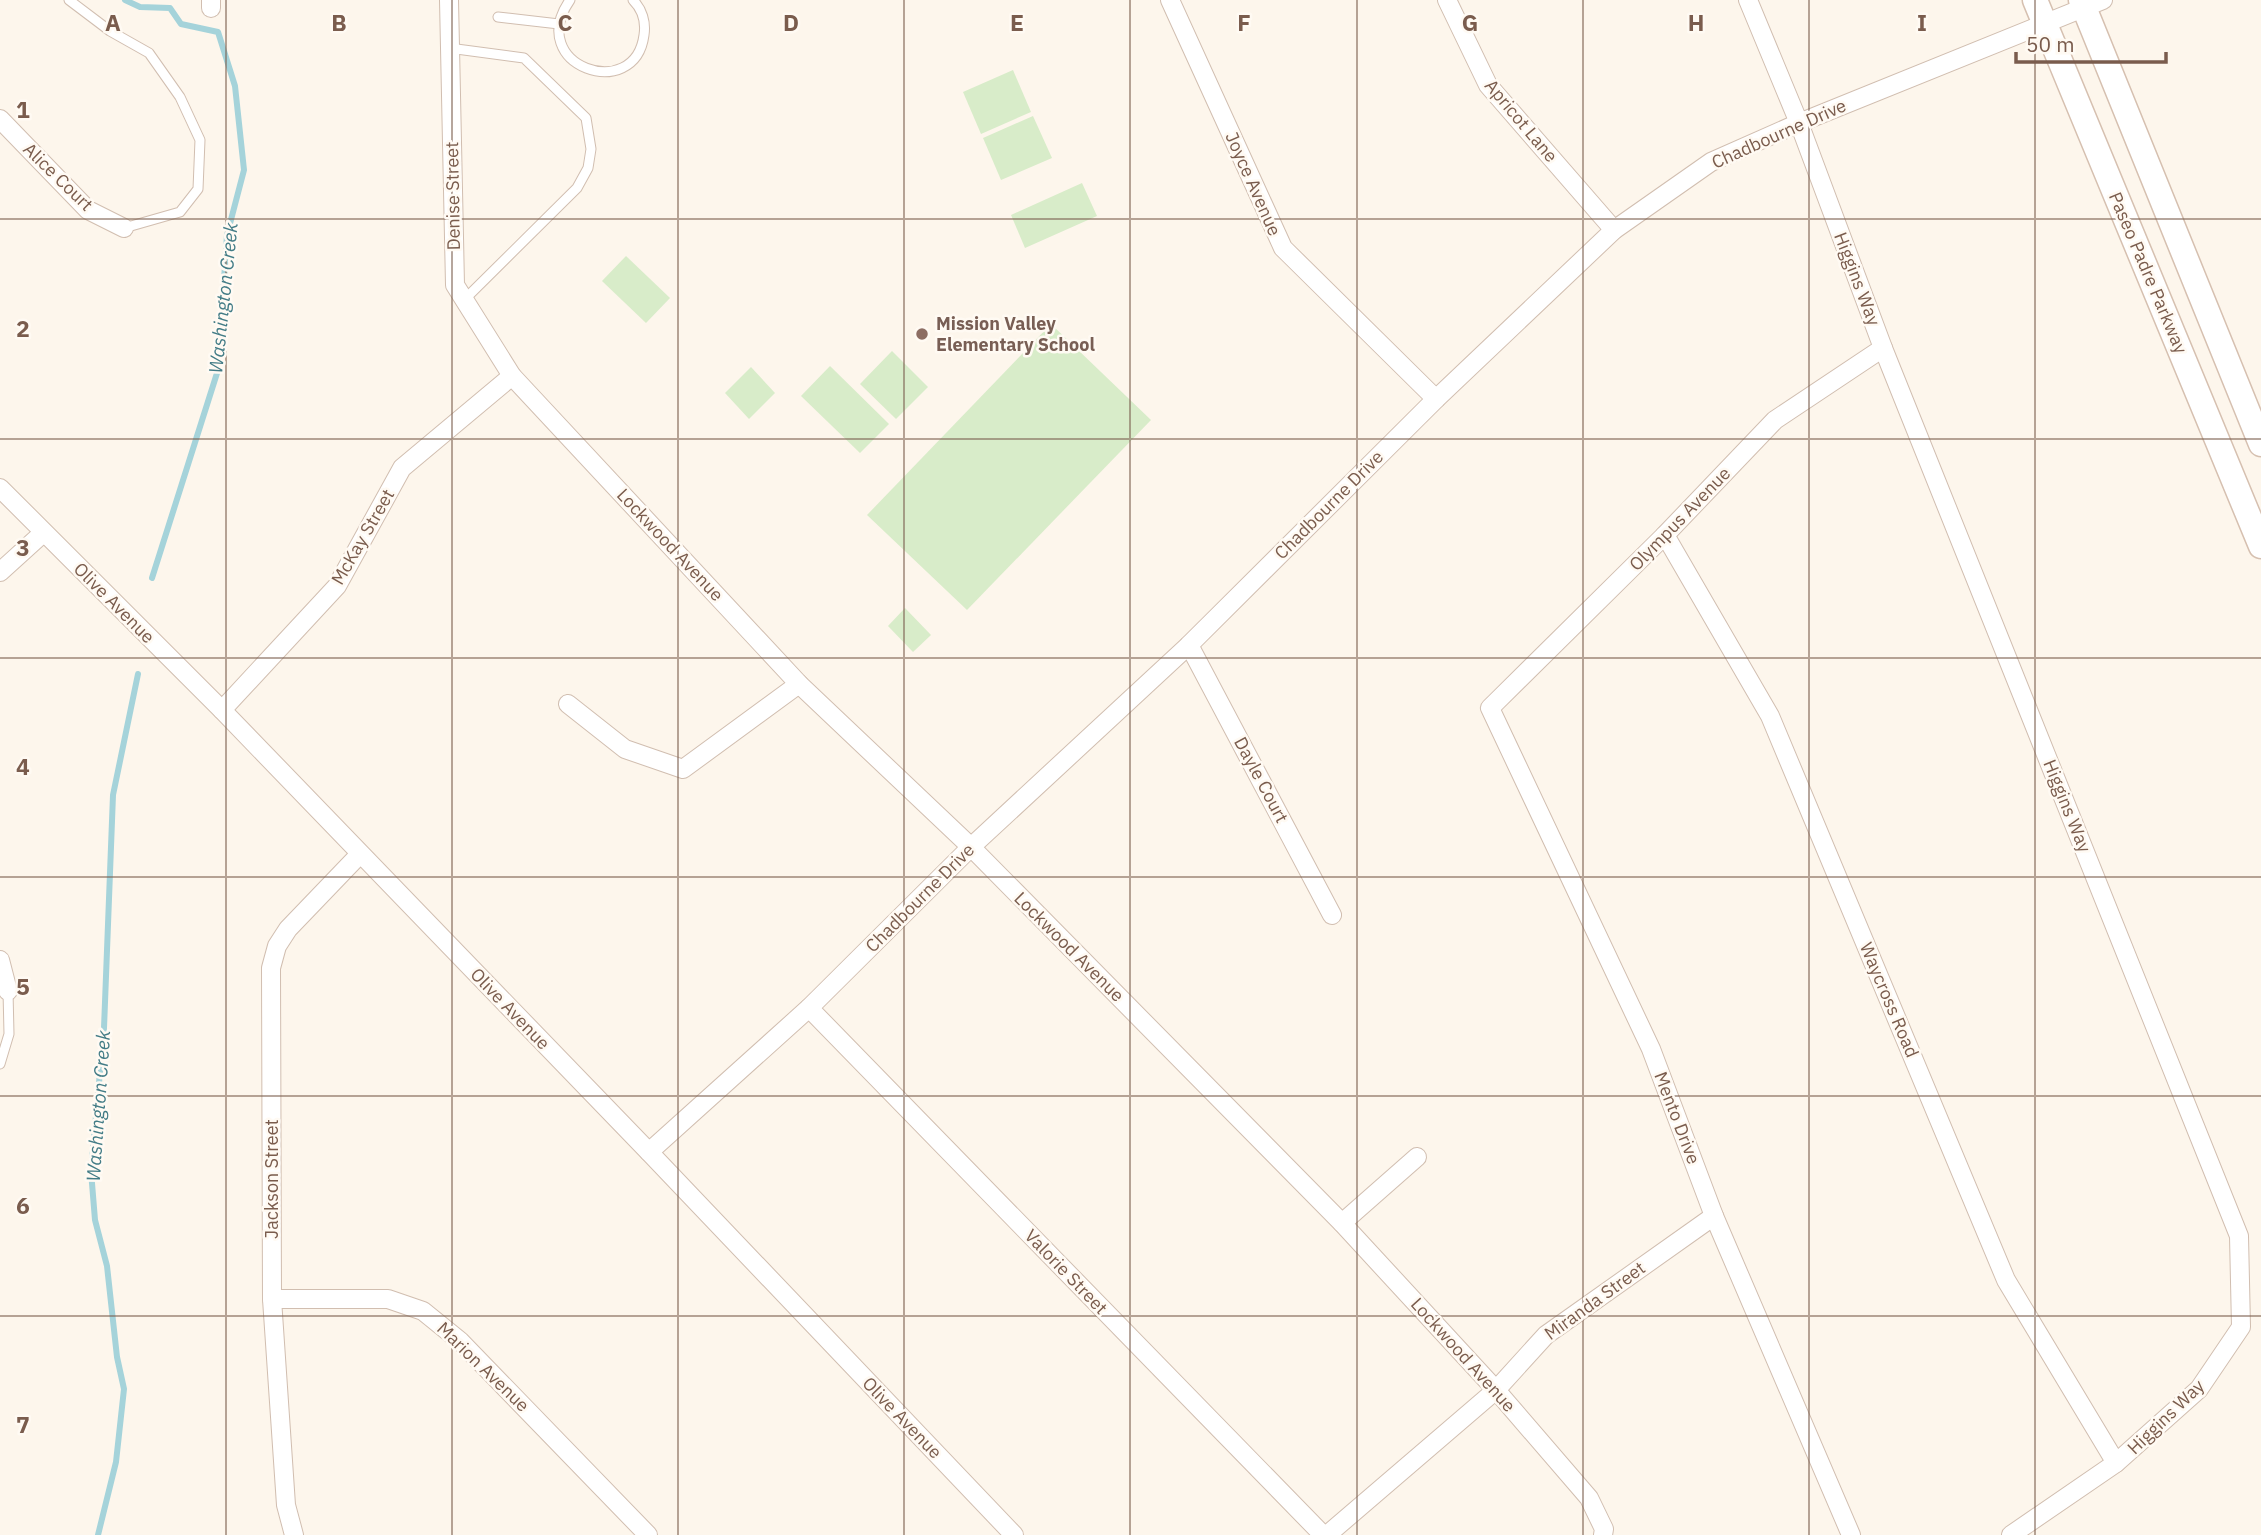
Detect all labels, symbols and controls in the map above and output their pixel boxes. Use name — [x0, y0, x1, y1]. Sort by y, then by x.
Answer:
text: A — [105, 7, 121, 37]
text: B — [331, 7, 347, 37]
text: C — [558, 7, 573, 37]
text: D — [783, 7, 799, 37]
text: E — [1010, 7, 1024, 37]
text: F — [1237, 7, 1251, 37]
text: G — [1462, 7, 1478, 37]
text: H — [1688, 7, 1704, 37]
text: I — [1917, 7, 1927, 37]
scale bar — [2016, 21, 2166, 65]
text: 50 m — [2026, 30, 2075, 58]
street label: Apricot Lane — [1480, 74, 1563, 167]
text: 1 — [16, 94, 30, 124]
street label: Chadbourne Drive — [1708, 94, 1850, 174]
street label: Joyce Avenue — [1220, 128, 1287, 239]
street label: Alice Court — [19, 138, 98, 216]
street label: Denise Street — [440, 141, 465, 251]
street label: Paseo Padre Parkway — [2104, 189, 2193, 357]
water label: Washington Creek — [203, 220, 243, 375]
street label: Higgins Way — [1829, 229, 1886, 329]
place label: Mission Valley Elementary School — [936, 312, 1095, 356]
text: 2 — [16, 313, 30, 343]
marker: Mission Valley Elementary School — [914, 326, 930, 342]
street label: Chadbourne Drive — [1269, 445, 1388, 564]
street label: Olympus Avenue — [1624, 462, 1735, 576]
street label: Lockwood Avenue — [612, 483, 729, 606]
street label: McKay Street — [326, 485, 399, 589]
text: 3 — [16, 532, 30, 562]
street label: Olive Avenue — [69, 557, 160, 648]
street label: Dayle Court — [1229, 733, 1294, 827]
text: 4 — [16, 751, 30, 781]
street label: Higgins Way — [2038, 756, 2097, 856]
street label: Chadbourne Drive — [860, 838, 979, 957]
street label: Lockwood Avenue — [1010, 887, 1129, 1007]
street label: Waycross Road — [1855, 939, 1924, 1061]
street label: Olive Avenue — [466, 963, 555, 1055]
text: 5 — [16, 971, 30, 1001]
water label: Washington Creek — [81, 1028, 115, 1182]
street label: Mento Drive — [1649, 1068, 1706, 1167]
street label: Jackson Street — [260, 1119, 283, 1239]
text: 6 — [16, 1190, 30, 1220]
street label: Valorie Street — [1020, 1224, 1113, 1319]
street label: Miranda Street — [1540, 1256, 1650, 1345]
street label: Lockwood Avenue — [1406, 1293, 1521, 1417]
street label: Marion Avenue — [432, 1317, 535, 1417]
street label: Olive Avenue — [858, 1372, 947, 1464]
street label: Higgins Way — [2122, 1374, 2209, 1459]
text: 7 — [16, 1409, 30, 1439]

